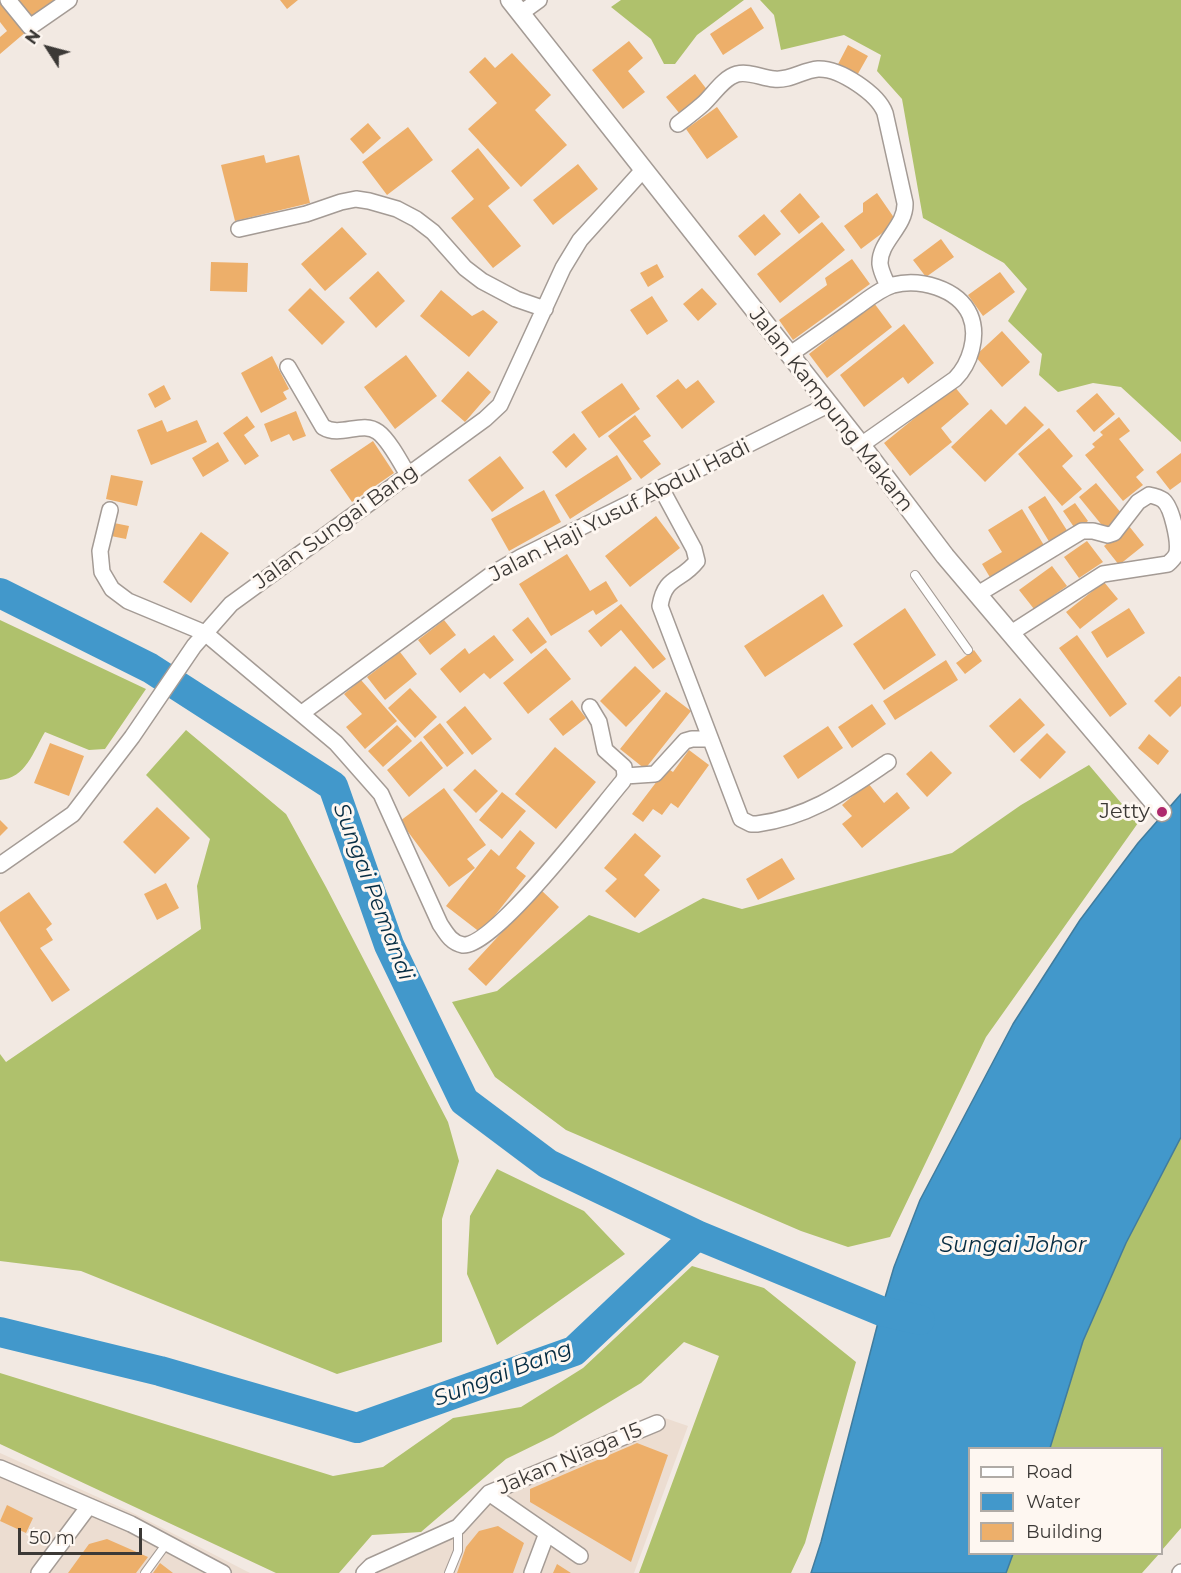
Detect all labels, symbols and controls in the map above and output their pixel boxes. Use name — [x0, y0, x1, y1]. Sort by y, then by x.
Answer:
north arrow — [18, 18, 78, 78]
text: N — [22, 26, 45, 48]
street label: Jalan Kampung Makam — [744, 303, 918, 517]
street label: Jalan Haji Yusuf Abdul Hadi — [486, 434, 754, 588]
street label: Jalan Sungai Bang — [249, 459, 423, 595]
place label: Jetty — [1099, 799, 1150, 825]
water label: Sungai Pemandi — [327, 800, 419, 984]
marker: Jetty — [1155, 805, 1169, 819]
water label: Sungai Johor — [940, 1233, 1086, 1259]
water label: Sungai Bang — [430, 1335, 576, 1413]
street label: Jakan Niaga 15 — [494, 1417, 646, 1501]
legend — [968, 1447, 1163, 1555]
text: Road — [1026, 1461, 1073, 1483]
text: Water — [1026, 1491, 1081, 1513]
scale bar — [21, 1516, 146, 1554]
text: Building — [1026, 1521, 1103, 1543]
text: 50 m — [29, 1527, 75, 1549]

